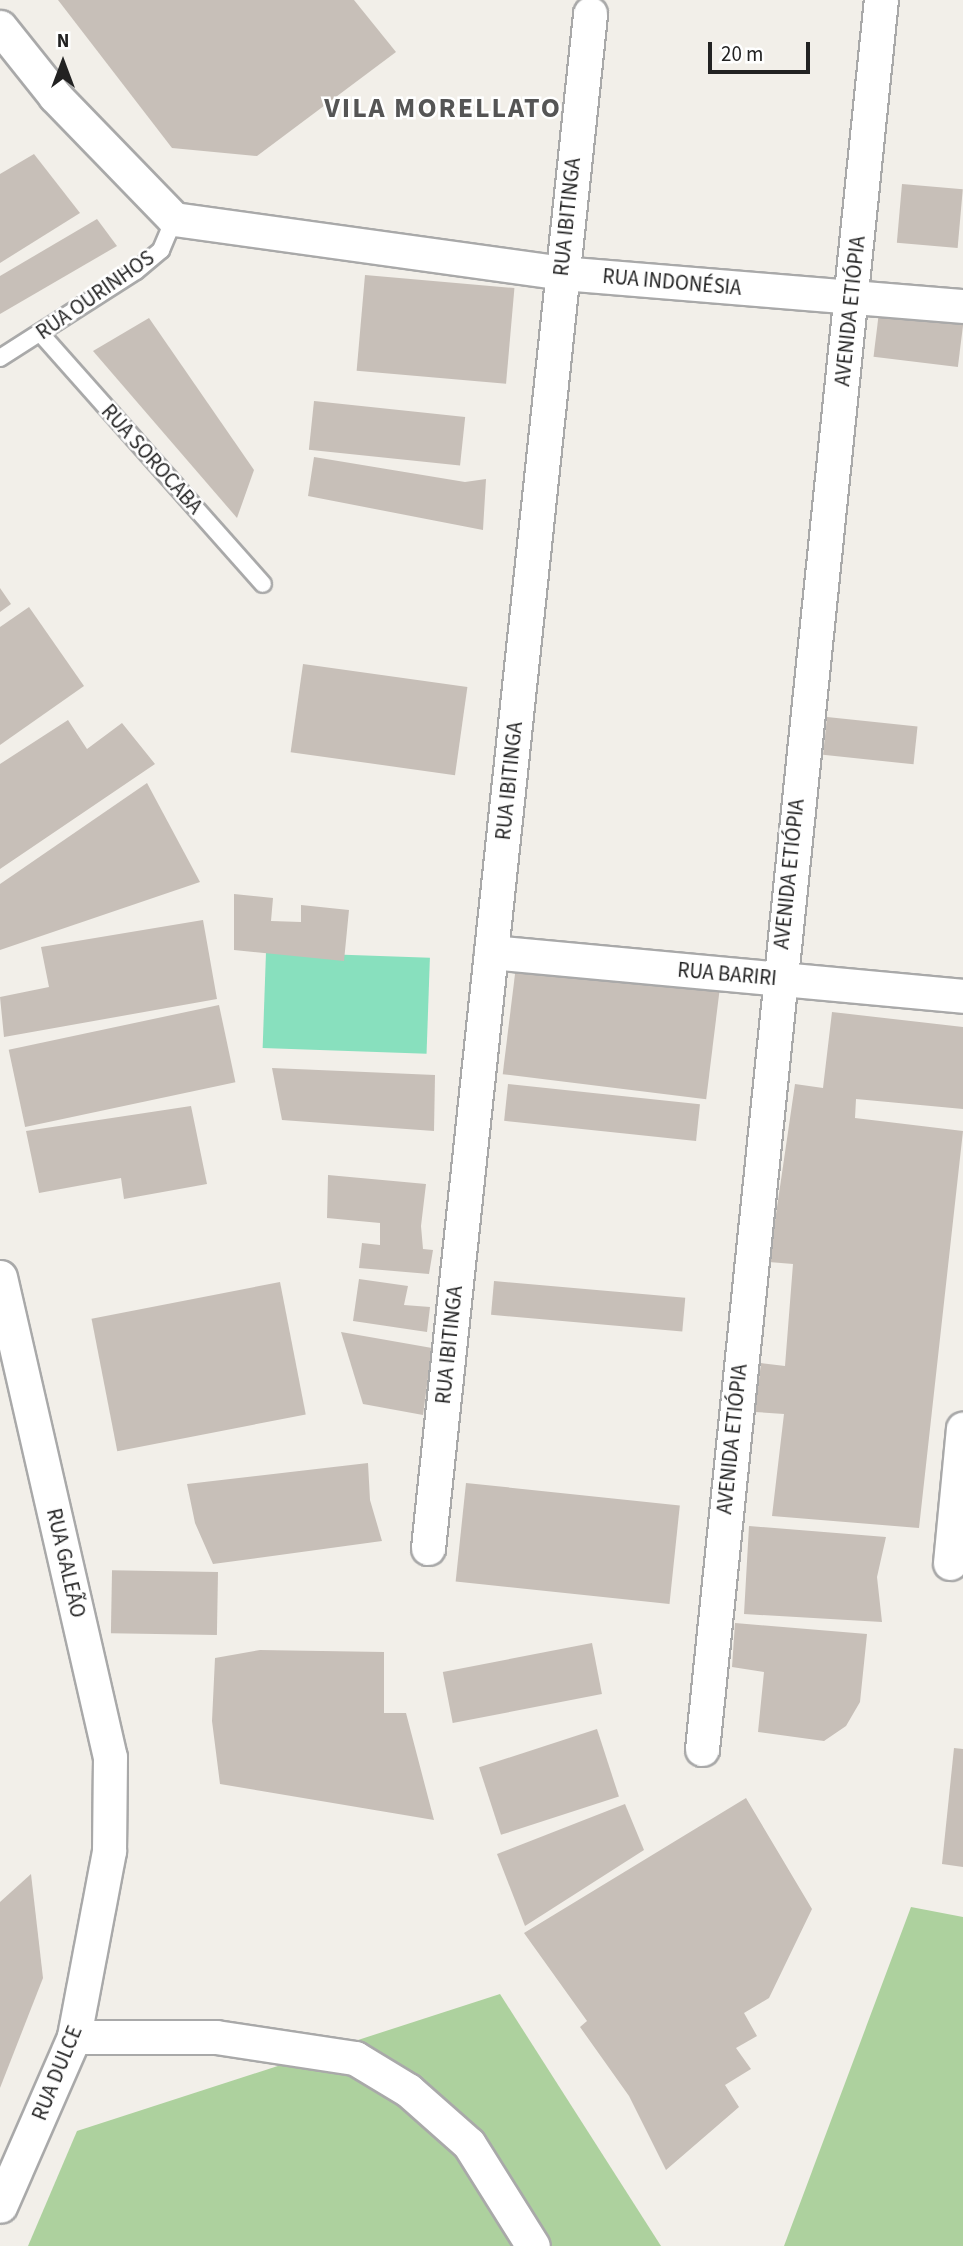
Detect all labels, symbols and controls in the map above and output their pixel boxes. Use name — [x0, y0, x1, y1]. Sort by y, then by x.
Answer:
north arrow — [28, 28, 98, 98]
text: N — [57, 28, 69, 55]
scale bar — [711, 28, 813, 72]
text: 20 m — [721, 39, 763, 69]
district label: VILA MORELLATO — [326, 91, 560, 125]
street label: RUA IBITINGA — [548, 157, 586, 277]
street label: AVENIDA ETIÓPIA — [830, 235, 870, 387]
street label: RUA OURINHOS — [31, 245, 159, 345]
street label: RUA INDONÉSIA — [601, 263, 743, 301]
street label: RUA SOROCABA — [96, 399, 208, 519]
street label: RUA IBITINGA — [490, 721, 528, 841]
street label: AVENIDA ETIÓPIA — [769, 798, 809, 950]
street label: RUA BARIRI — [676, 957, 778, 991]
street label: RUA IBITINGA — [430, 1285, 468, 1405]
street label: AVENIDA ETIÓPIA — [712, 1363, 752, 1515]
street label: RUA GALEÃO — [41, 1506, 91, 1620]
street label: RUA DULCE — [27, 2022, 87, 2124]

